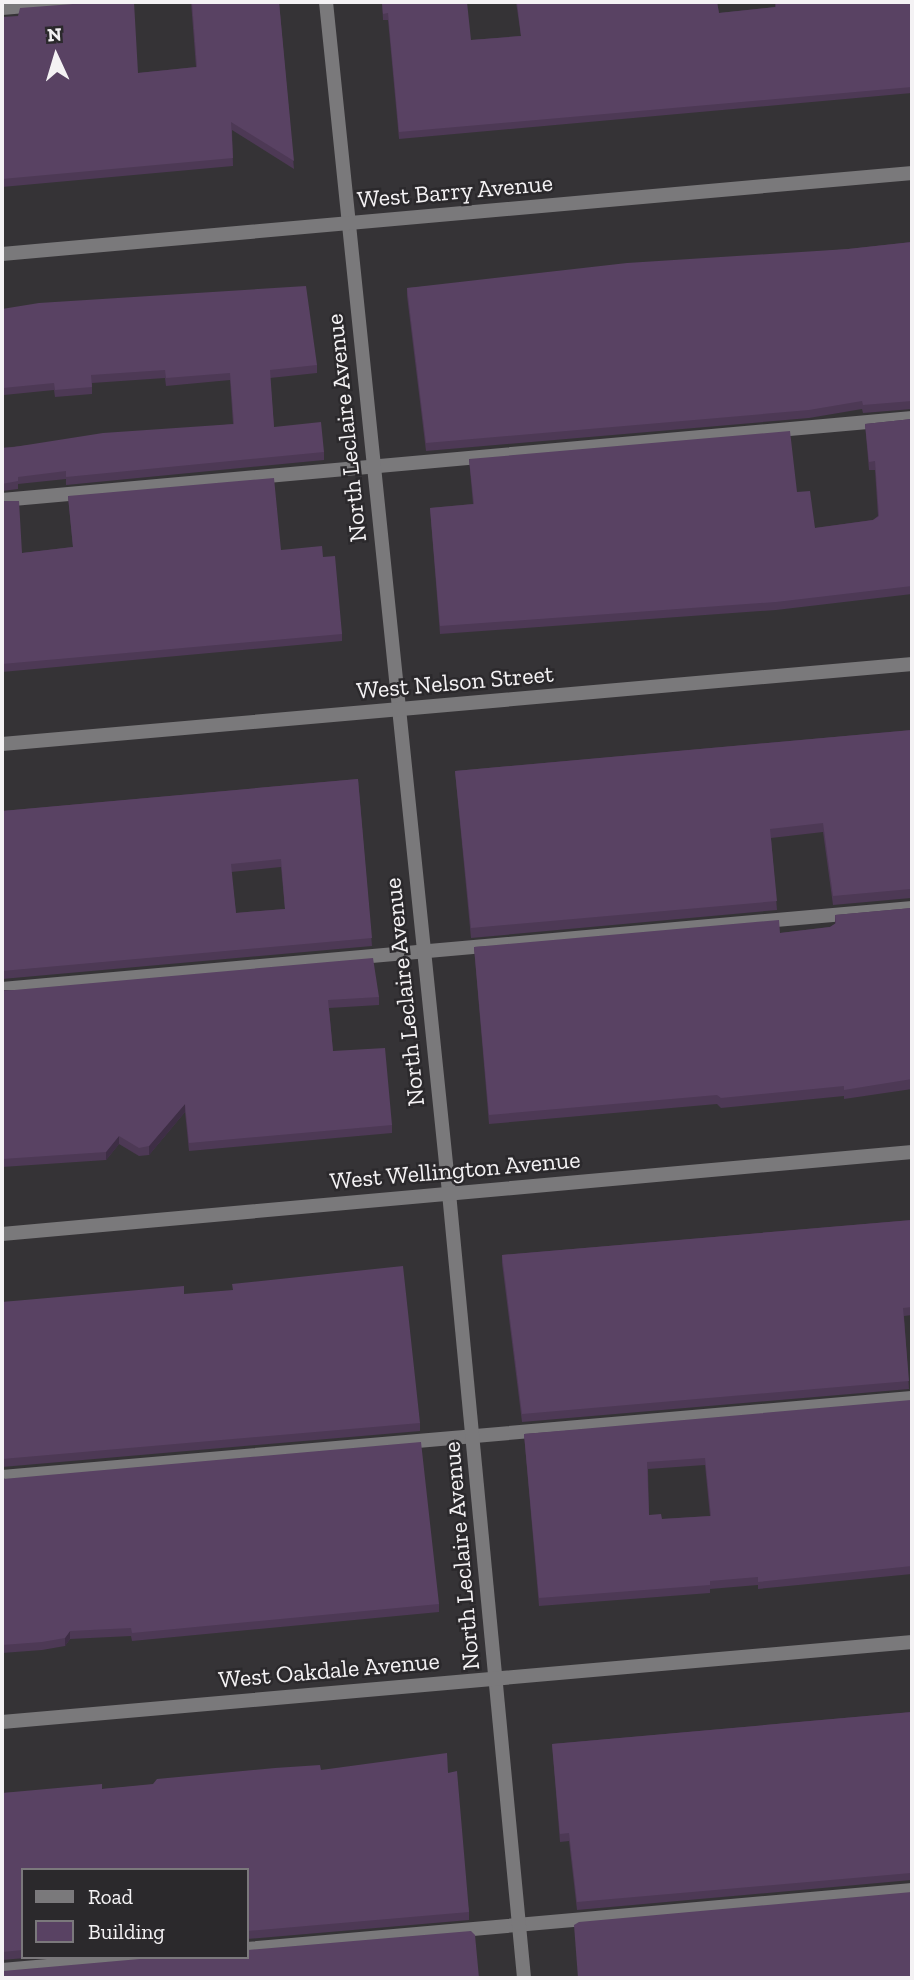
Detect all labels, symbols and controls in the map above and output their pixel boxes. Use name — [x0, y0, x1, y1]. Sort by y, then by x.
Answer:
north arrow — [21, 21, 91, 91]
text: N — [46, 23, 63, 47]
street label: West Barry Avenue — [355, 168, 555, 214]
street label: North Leclaire Avenue — [320, 312, 372, 544]
street label: West Nelson Street — [355, 659, 555, 705]
street label: North Leclaire Avenue — [378, 876, 430, 1108]
street label: West Wellington Avenue — [328, 1145, 582, 1195]
street label: North Leclaire Avenue — [437, 1440, 485, 1672]
street label: West Oakdale Avenue — [217, 1646, 441, 1694]
legend — [21, 1868, 248, 1959]
text: Road — [88, 1884, 133, 1909]
text: Building — [88, 1919, 165, 1944]

